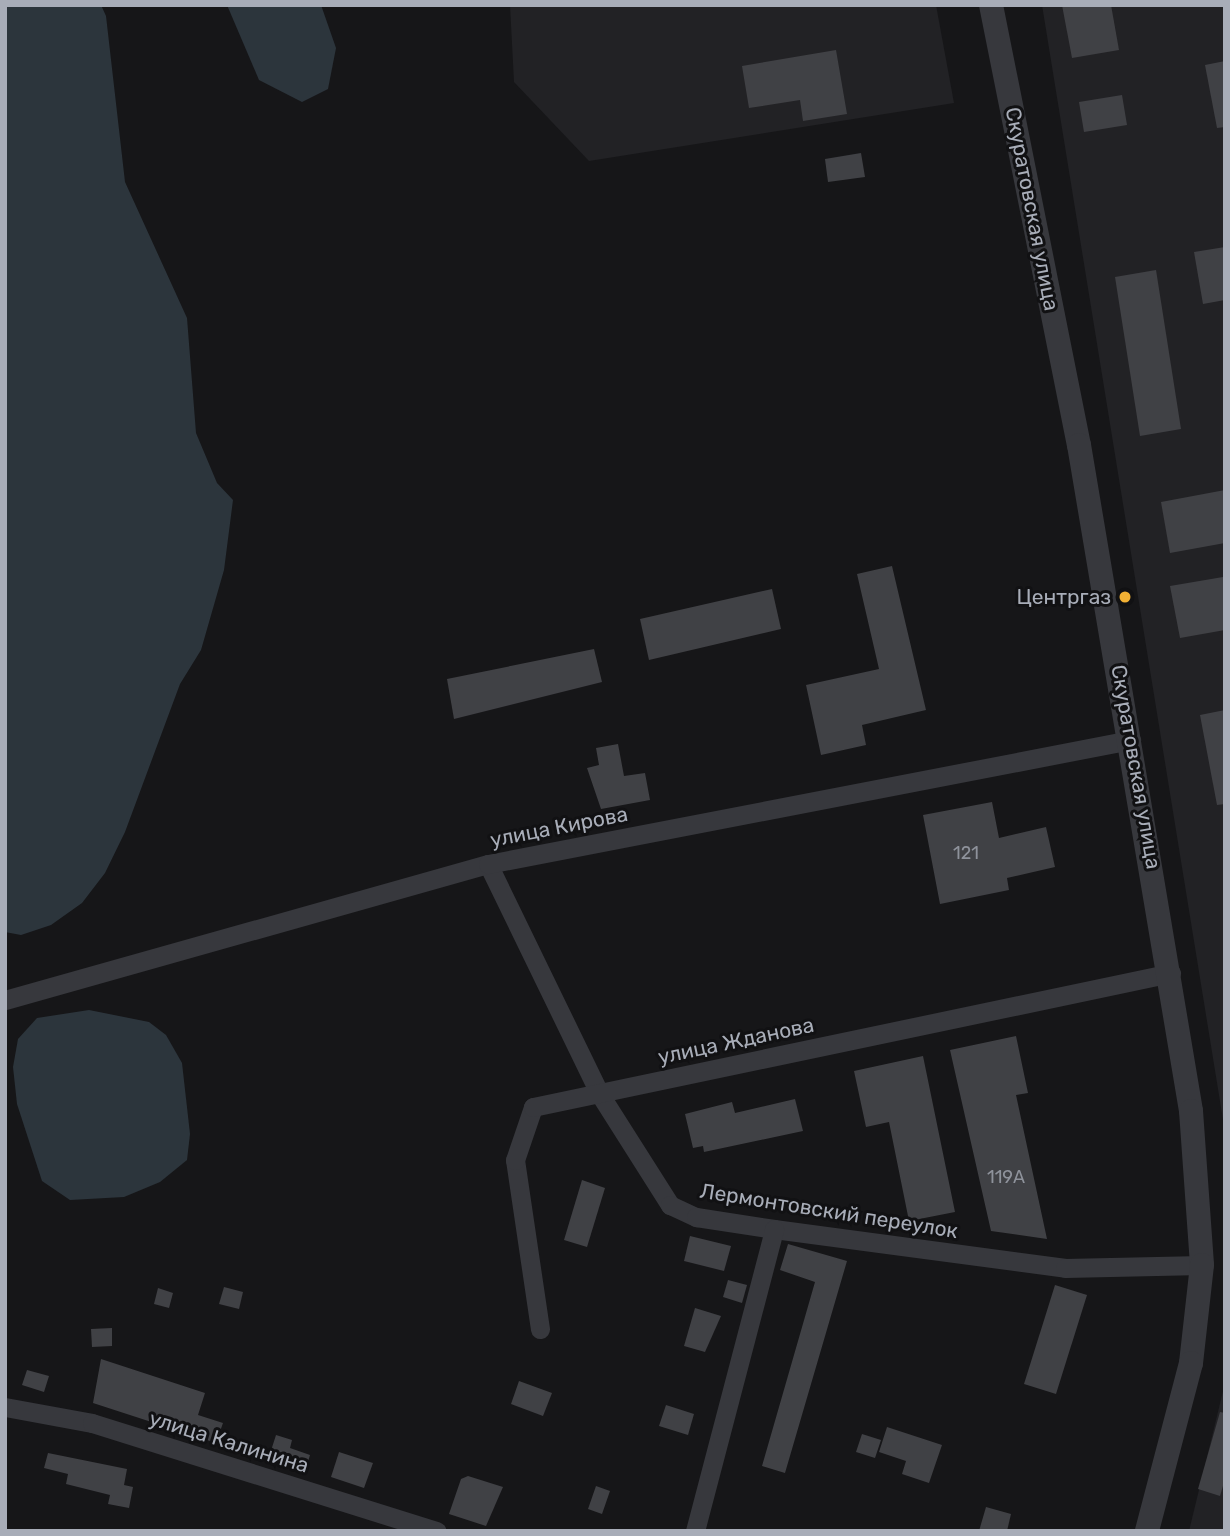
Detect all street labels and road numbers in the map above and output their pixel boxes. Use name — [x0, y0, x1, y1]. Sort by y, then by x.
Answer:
street label: Скуратовская улица — [1000, 105, 1064, 313]
street label: Скуратовская улица — [1106, 663, 1166, 871]
street label: улица Кирова — [488, 801, 630, 853]
street label: улица Жданова — [656, 1012, 816, 1070]
street label: Лермонтовский переулок — [698, 1178, 960, 1244]
street label: улица Калинина — [146, 1406, 312, 1478]

